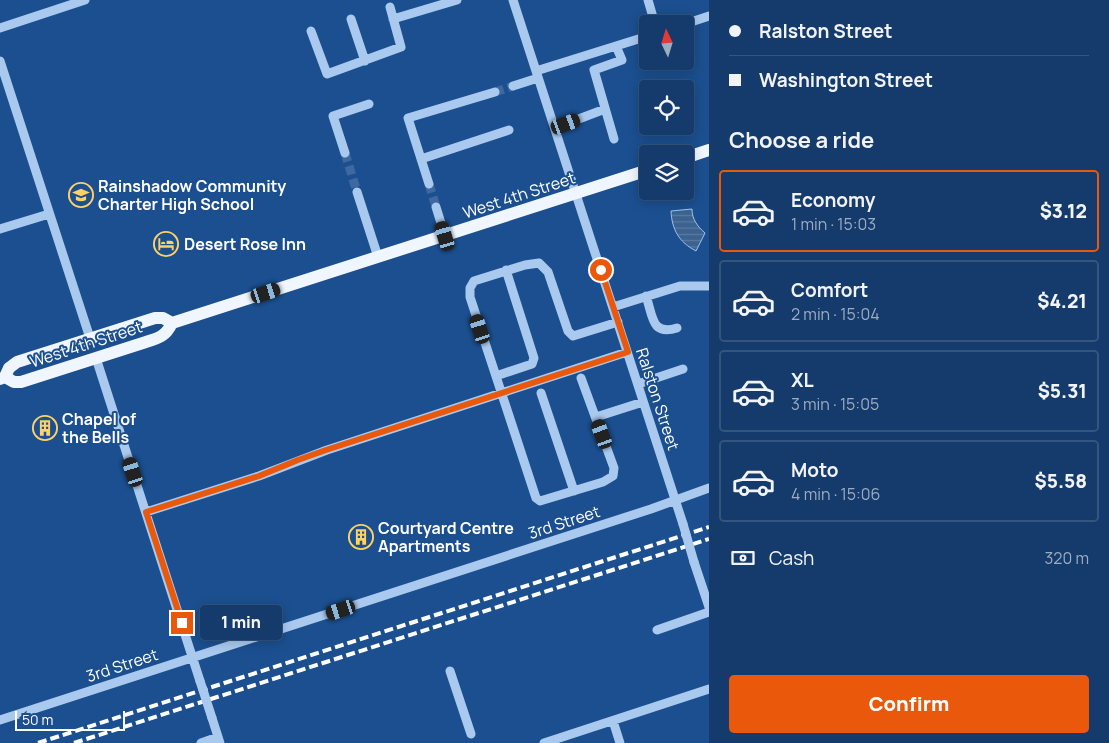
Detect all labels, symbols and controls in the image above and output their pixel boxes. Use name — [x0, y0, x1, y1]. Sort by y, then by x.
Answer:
north arrow — [639, 15, 694, 70]
map controls — [639, 15, 694, 200]
text: Ralston Street — [759, 18, 892, 44]
text: Washington Street — [759, 67, 933, 93]
button: locate — [639, 80, 694, 135]
car — [549, 112, 582, 136]
text: Choose a ride — [729, 125, 874, 155]
button: layers — [639, 145, 694, 200]
street label: West 4th Street — [460, 166, 578, 224]
place label: Rainshadow Community Charter High School — [98, 175, 286, 215]
school or university icon: Rainshadow Community Charter High School — [68, 182, 94, 208]
text: Economy — [791, 187, 875, 213]
icon: car — [731, 189, 776, 234]
text: $3.12 — [1040, 198, 1087, 224]
text: 1 min · 15:03 — [791, 213, 876, 235]
car — [433, 219, 456, 253]
hotel icon: Desert Rose Inn — [153, 231, 179, 257]
place label: Desert Rose Inn — [184, 233, 306, 255]
route start — [590, 259, 612, 281]
text: Comfort — [791, 277, 868, 303]
icon: car — [731, 279, 776, 324]
car — [249, 281, 282, 305]
text: $4.21 — [1037, 288, 1087, 314]
text: 2 min · 15:04 — [791, 303, 880, 325]
car — [468, 312, 491, 346]
street label: West 4th Street — [27, 315, 145, 373]
street label: Ralston Street — [631, 345, 685, 453]
text: XL — [791, 367, 814, 393]
icon: car — [731, 369, 776, 414]
text: $5.31 — [1038, 378, 1087, 404]
text: 3 min · 15:05 — [791, 393, 879, 415]
place label: Chapel of the Bells — [62, 408, 136, 448]
building icon: Chapel of the Bells — [32, 415, 58, 441]
car — [589, 417, 614, 451]
car — [121, 455, 144, 489]
text: Moto — [791, 457, 838, 483]
icon: car — [731, 459, 776, 504]
text: $5.58 — [1035, 468, 1087, 494]
text: 4 min · 15:06 — [791, 483, 880, 505]
street label: 3rd Street — [525, 500, 603, 544]
place label: Courtyard Centre Apartments — [378, 517, 514, 557]
building icon: Courtyard Centre Apartments — [348, 524, 374, 550]
icon: cash — [729, 544, 757, 572]
text: Cash — [769, 545, 814, 571]
text: 320 m — [1045, 547, 1089, 569]
car — [324, 598, 357, 622]
callout: 1 min — [200, 606, 282, 640]
text: 1 min — [221, 611, 261, 633]
route end — [171, 612, 193, 634]
street label: 3rd Street — [83, 643, 161, 687]
button: Confirm — [729, 675, 1089, 733]
scale bar — [15, 708, 125, 731]
text: 50 m — [22, 710, 53, 729]

